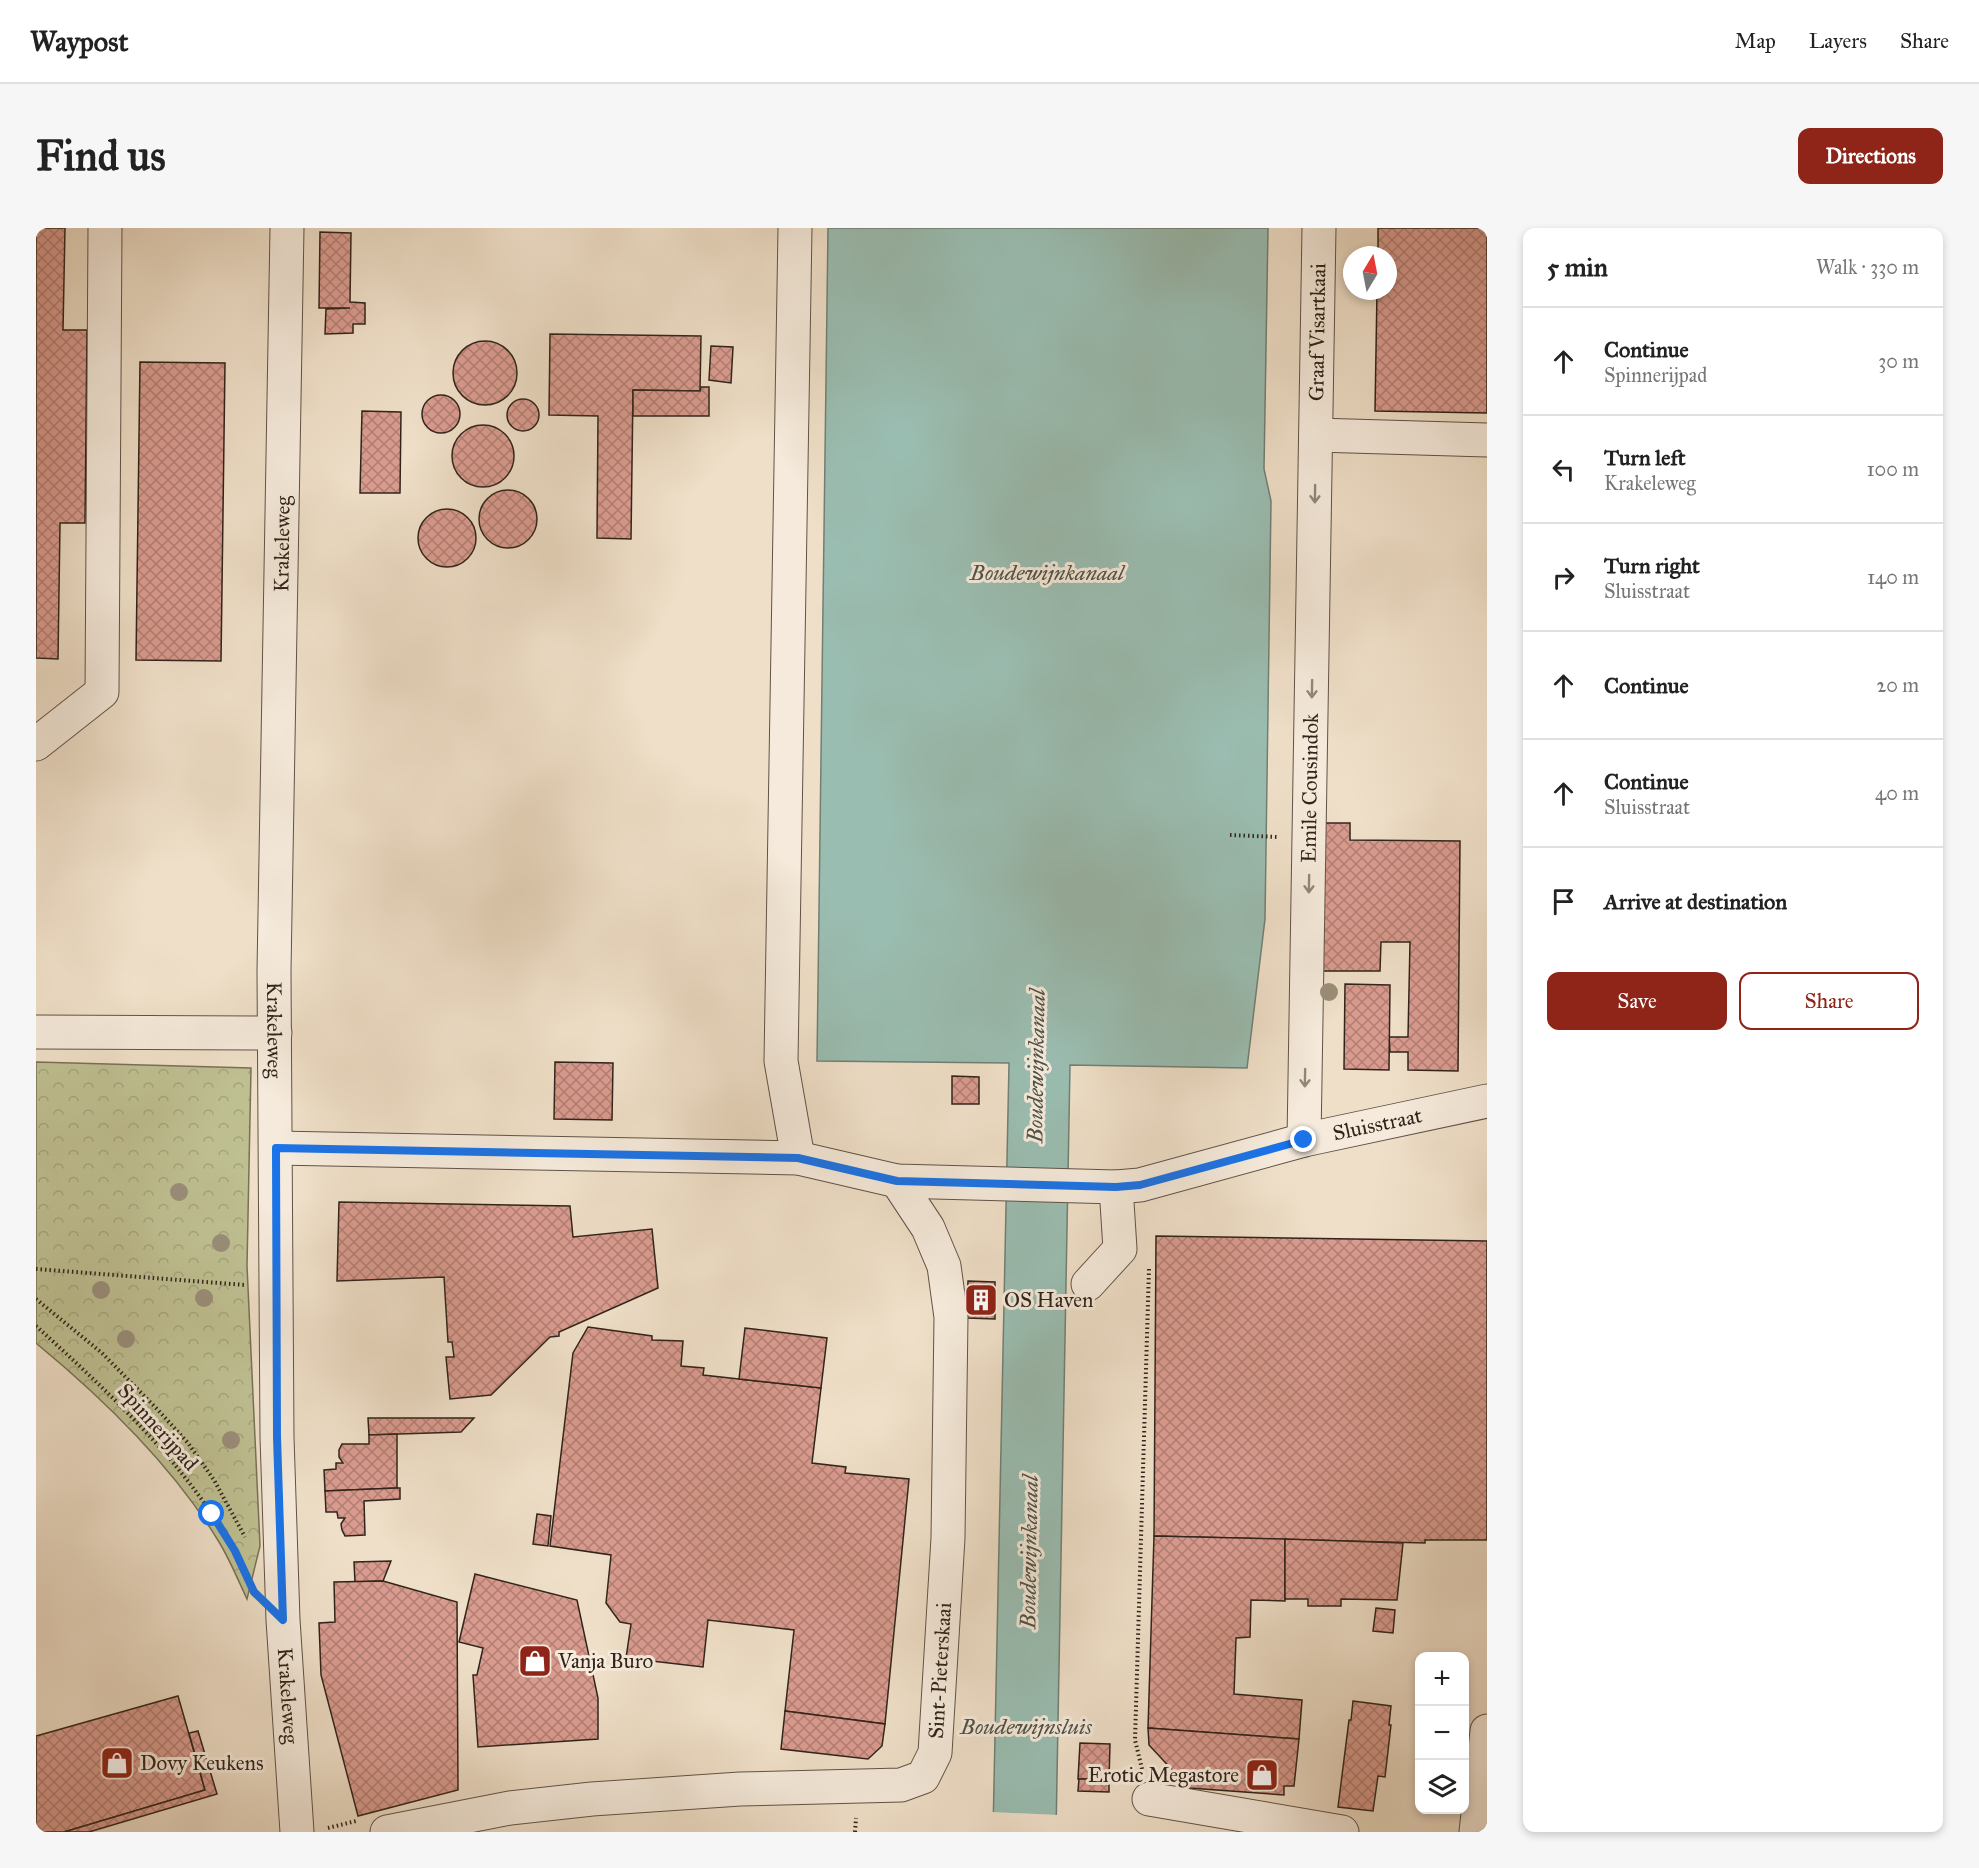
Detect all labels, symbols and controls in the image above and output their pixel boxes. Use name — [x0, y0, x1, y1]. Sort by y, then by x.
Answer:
text: Waypost — [30, 24, 128, 59]
text: Map — [1735, 28, 1776, 54]
text: Layers — [1809, 28, 1867, 54]
text: Share — [1900, 28, 1949, 54]
button: Directions — [1798, 128, 1943, 184]
text: Find us — [36, 130, 166, 182]
north arrow — [1343, 246, 1397, 300]
text: 5 min — [1547, 251, 1608, 283]
text: Walk · 330 m — [1816, 255, 1919, 279]
street label: Graaf Visartkaai — [1303, 263, 1331, 401]
text: Continue — [1604, 336, 1689, 363]
icon: ahead — [1547, 345, 1580, 378]
text: 30 m — [1878, 349, 1919, 373]
text: Spinnerijpad — [1604, 363, 1707, 387]
text: Turn left — [1604, 444, 1686, 471]
icon: left — [1547, 453, 1580, 486]
text: 100 m — [1867, 457, 1919, 481]
text: Krakeleweg — [1604, 471, 1696, 495]
one-way arrow — [1309, 483, 1321, 503]
street label: Krakeleweg — [268, 495, 296, 592]
text: Turn right — [1604, 552, 1700, 579]
water label: Boudewijnkanaal — [969, 559, 1126, 586]
icon: right — [1547, 561, 1580, 594]
text: 140 m — [1867, 565, 1919, 589]
text: Sluisstraat — [1604, 579, 1690, 603]
icon: ahead — [1547, 669, 1580, 702]
text: Continue — [1604, 672, 1689, 699]
text: 20 m — [1876, 673, 1919, 697]
one-way arrow — [1306, 678, 1318, 698]
street label: Emile Cousindok — [1296, 713, 1324, 863]
text: Continue — [1604, 768, 1689, 795]
icon: ahead — [1547, 777, 1580, 810]
text: 40 m — [1875, 781, 1919, 805]
text: Sluisstraat — [1604, 795, 1690, 819]
one-way arrow — [1303, 873, 1314, 893]
icon: arrive — [1547, 885, 1580, 918]
text: Arrive at destination — [1604, 888, 1787, 915]
button: Save — [1547, 972, 1727, 1030]
button: Share — [1739, 972, 1919, 1030]
street label: Krakeleweg — [261, 982, 288, 1078]
water label: Boudewijnkanaal — [1021, 987, 1051, 1144]
one-way arrow — [1299, 1068, 1311, 1088]
street label: Sluisstraat — [1330, 1102, 1425, 1147]
route end — [1290, 1126, 1316, 1152]
building icon: OS Haven — [963, 1282, 999, 1318]
place label: OS Haven — [1004, 1287, 1093, 1313]
street label: Spinnerijpad — [112, 1378, 204, 1476]
water label: Boudewijnkanaal — [1014, 1473, 1044, 1630]
route start — [198, 1500, 224, 1526]
street label: Sint-Pieterskaai — [923, 1601, 957, 1740]
shop icon: Vanja Buro — [517, 1643, 553, 1679]
street label: Krakeleweg — [272, 1647, 304, 1745]
place label: Vanja Buro — [557, 1648, 654, 1674]
map controls — [1415, 1652, 1469, 1814]
button: + — [1415, 1652, 1469, 1706]
button: − — [1415, 1706, 1469, 1760]
water label: Boudewijnsluis — [959, 1713, 1093, 1740]
shop icon: Dovy Keukens — [99, 1745, 135, 1781]
place label: Dovy Keukens — [140, 1750, 264, 1776]
shop icon: Erotic Megastore — [1244, 1757, 1280, 1793]
button: layers — [1415, 1760, 1469, 1814]
place label: Erotic Megastore — [1088, 1762, 1239, 1788]

